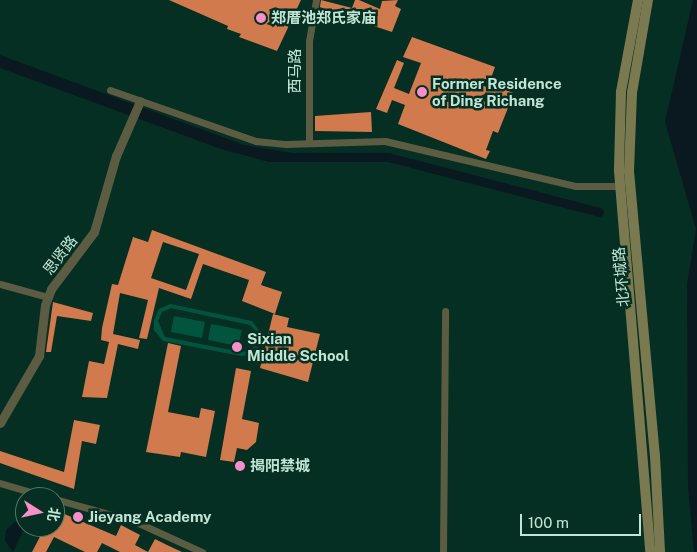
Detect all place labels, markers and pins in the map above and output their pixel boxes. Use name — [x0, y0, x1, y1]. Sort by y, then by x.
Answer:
place label: 郑厝池郑氏家庙 — [271, 9, 376, 27]
marker: 郑厝池郑氏家庙 — [255, 12, 267, 24]
place label: Former Residence of Ding Richang — [432, 74, 562, 109]
marker: Former Residence of Ding Richang — [416, 86, 428, 98]
place label: Sixian Middle School — [247, 329, 349, 364]
marker: Sixian Middle School — [231, 341, 243, 353]
place label: 揭阳禁城 — [250, 457, 310, 475]
marker: 揭阳禁城 — [234, 460, 246, 472]
place label: Jieyang Academy — [88, 508, 212, 526]
marker: Jieyang Academy — [72, 511, 84, 523]

